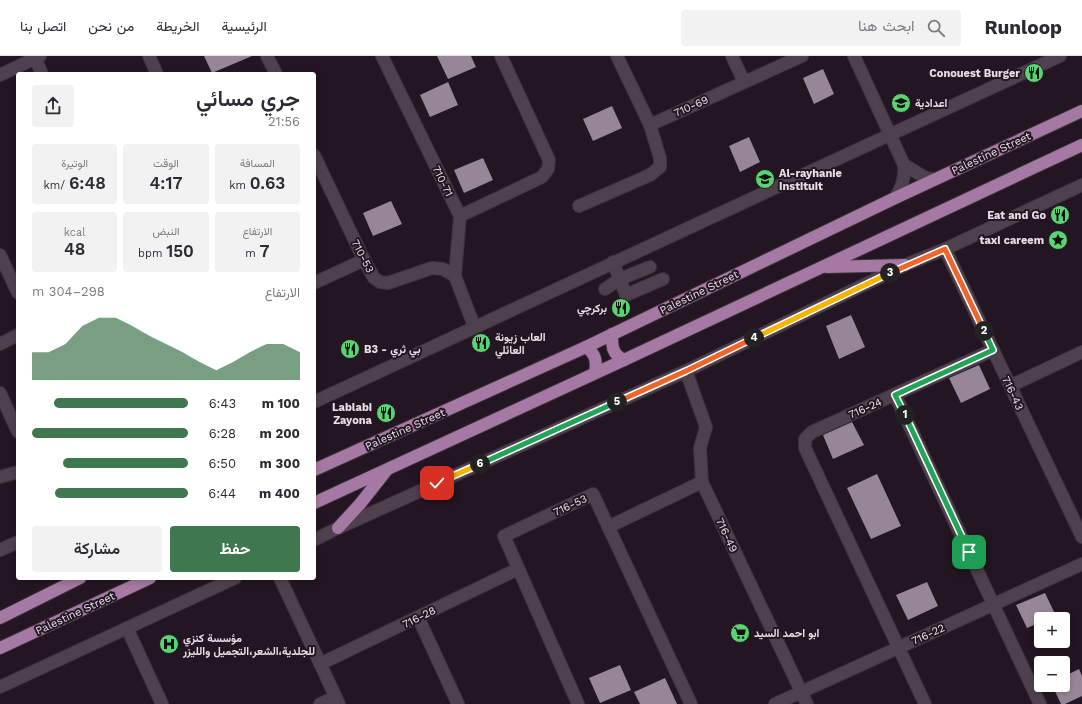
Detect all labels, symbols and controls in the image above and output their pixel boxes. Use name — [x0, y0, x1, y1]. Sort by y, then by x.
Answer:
search box — [681, 10, 961, 46]
text: Runloop — [985, 16, 1062, 39]
text: ابحث هنا — [858, 17, 915, 35]
icon: search — [925, 17, 947, 39]
text: اتصل بنا — [20, 18, 66, 34]
text: من نحن — [88, 18, 134, 34]
text: الخريطة — [156, 18, 200, 34]
text: الرئيسية — [222, 18, 267, 34]
restaurant icon: Conouest Burger — [1023, 62, 1045, 84]
place label: Conouest Burger — [929, 67, 1020, 80]
button: share — [32, 85, 74, 127]
text: جري مسائي — [196, 86, 300, 111]
school or university icon: اعدادية — [890, 92, 912, 114]
street label: 710-69 — [672, 93, 711, 120]
place label: اعدادية — [915, 97, 948, 110]
text: 21:56 — [268, 114, 300, 129]
street label: Palestine Street — [949, 129, 1033, 178]
text: الوتيرة — [61, 157, 88, 170]
text: الوقت — [153, 157, 179, 170]
text: المسافة — [240, 157, 275, 170]
street label: 710-71 — [430, 164, 456, 199]
place label: Al-rayhanie Instituit — [779, 167, 842, 193]
school or university icon: Al-rayhanie Instituit — [754, 168, 776, 190]
text: 6:48 — [69, 173, 106, 193]
text: 4:17 — [150, 173, 183, 193]
text: 0.63 — [250, 173, 285, 193]
text: /km — [44, 179, 69, 192]
text: km — [229, 179, 250, 192]
restaurant icon: Eat and Go — [1049, 204, 1071, 226]
place label: Eat and Go — [987, 209, 1046, 222]
text: النبض — [152, 225, 180, 238]
text: الارتفاع — [242, 225, 272, 238]
text: kcal — [64, 226, 86, 239]
place icon: taxi careem — [1047, 229, 1069, 251]
place label: taxi careem — [980, 234, 1044, 247]
street label: 710-53 — [349, 237, 376, 275]
text: 48 — [64, 239, 85, 259]
text: 150 — [166, 241, 194, 261]
text: 7 — [259, 241, 269, 261]
text: bpm — [138, 247, 166, 260]
text: m — [245, 247, 259, 260]
pin: 3 — [880, 263, 900, 283]
text: 3 — [887, 266, 893, 279]
street label: Palestine Street — [658, 268, 741, 317]
text: 298–304 m — [32, 284, 105, 299]
text: الارتفاع — [265, 285, 300, 300]
restaurant icon: بركرچي — [610, 297, 632, 319]
place label: بركرچي — [577, 302, 607, 317]
pin: 2 — [974, 321, 994, 341]
text: 2 — [981, 324, 987, 337]
pin: 4 — [744, 328, 764, 348]
place label: العاب زيونة العائلي — [495, 331, 546, 359]
text: 4 — [750, 331, 758, 344]
restaurant icon: العاب زيونة العائلي — [470, 332, 492, 354]
restaurant icon: B3 - بي ثري — [339, 338, 361, 360]
place label: B3 - بي ثري — [364, 343, 421, 358]
street label: 716-43 — [999, 374, 1026, 412]
pin: 5 — [607, 392, 627, 412]
text: 5 — [614, 395, 620, 408]
street label: 716-24 — [847, 395, 884, 422]
text: 6:43 — [209, 396, 236, 411]
text: 100 m — [262, 396, 300, 411]
place label: Lablabi Zayona — [332, 401, 373, 427]
restaurant icon: Lablabi Zayona — [375, 402, 397, 424]
pin: 1 — [895, 405, 915, 425]
street label: Palestine Street — [363, 406, 447, 453]
text: 1 — [903, 408, 907, 421]
text: 6:28 — [209, 426, 236, 441]
text: 200 m — [260, 426, 300, 441]
pin: 6 — [470, 454, 490, 474]
text: 6:50 — [209, 456, 236, 471]
text: 300 m — [260, 456, 300, 471]
text: 6 — [477, 457, 483, 470]
pin — [420, 466, 454, 500]
icon: check — [426, 472, 448, 494]
text: 6:44 — [208, 486, 236, 501]
text: 400 m — [259, 486, 300, 501]
street label: 716-53 — [551, 492, 589, 519]
street label: 716-49 — [713, 516, 740, 555]
button: مشاركة — [32, 526, 162, 572]
button: حفظ — [170, 526, 300, 572]
pin — [952, 535, 986, 569]
icon: arrive — [958, 541, 980, 563]
street label: Palestine Street — [33, 589, 117, 638]
street label: 716-28 — [400, 604, 438, 631]
map controls — [1034, 612, 1070, 692]
button: + — [1034, 612, 1070, 648]
street label: 716-22 — [910, 621, 947, 648]
supermarket icon: ابو احمد السيد — [729, 622, 751, 644]
place label: ابو احمد السيد — [754, 627, 820, 640]
place label: مؤسسة كنزي للجلدية،الشعر،التجميل والليزر — [182, 632, 315, 658]
hospital icon: مؤسسة كنزي للجلدية،الشعر،التجميل والليزر — [158, 633, 180, 655]
button: − — [1034, 656, 1070, 692]

